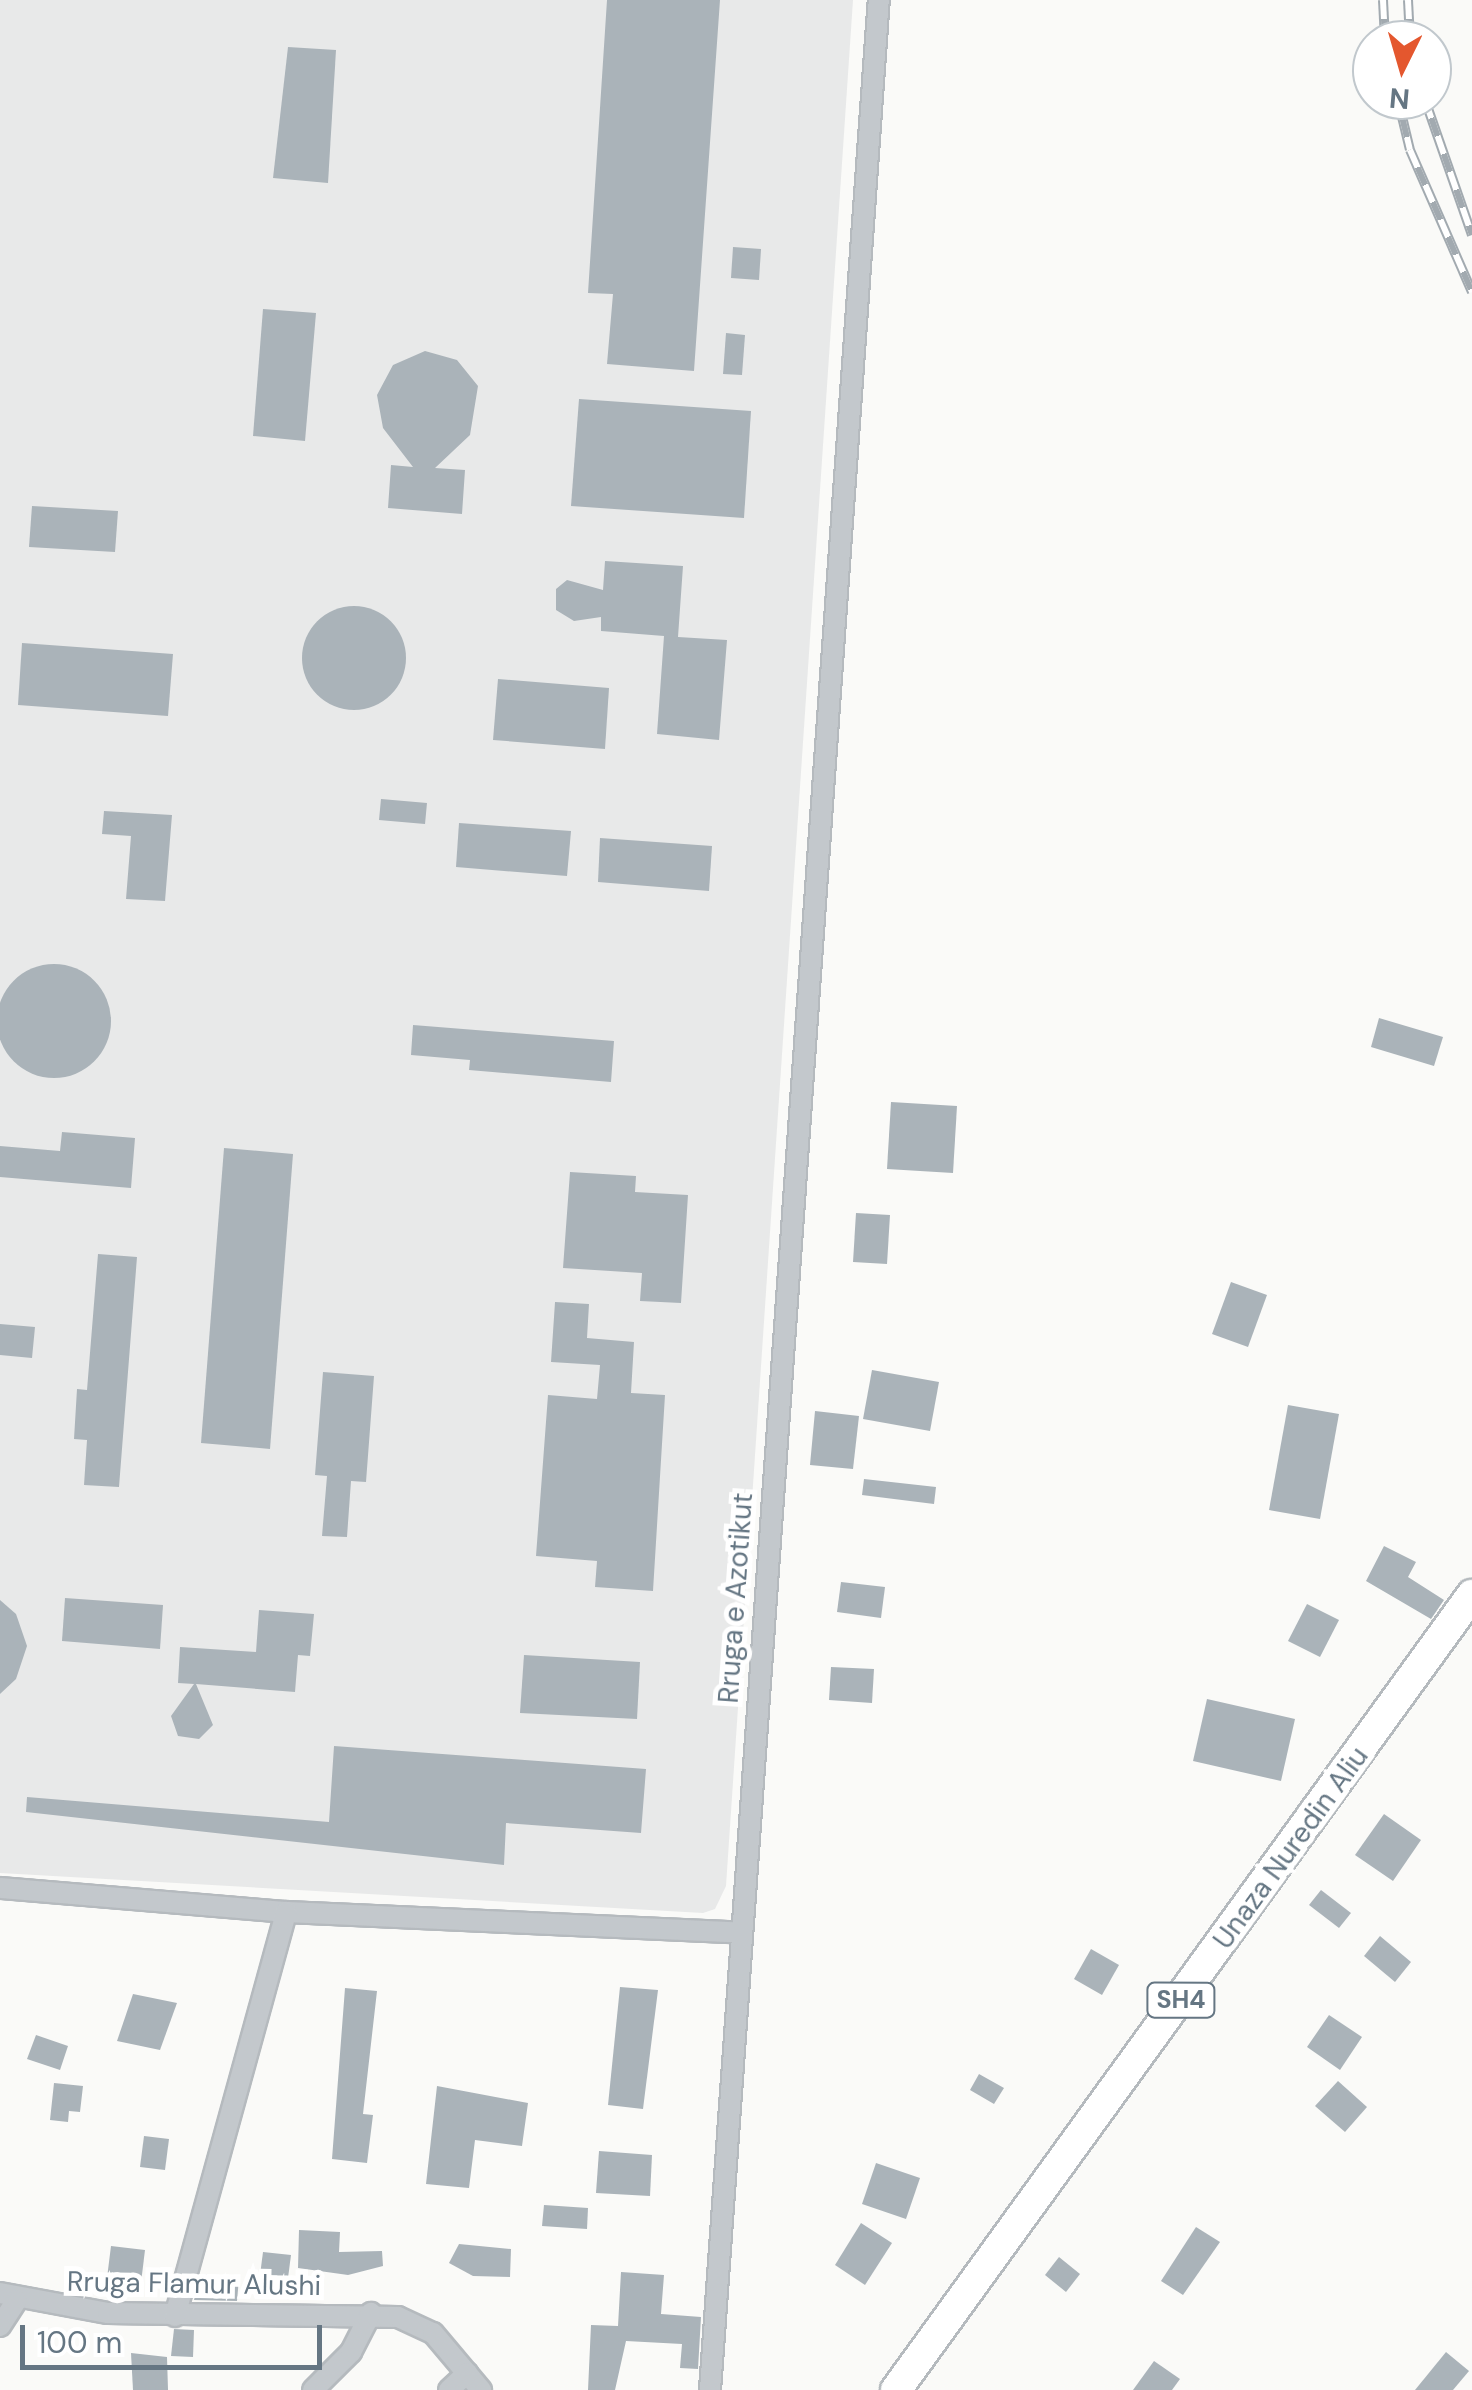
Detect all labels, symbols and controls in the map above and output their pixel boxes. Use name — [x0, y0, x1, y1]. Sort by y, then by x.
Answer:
north arrow — [1352, 20, 1452, 120]
text: N — [1388, 79, 1411, 118]
street label: Rruga e Azotikut — [712, 1492, 760, 1704]
street label: Unaza Nuredin Aliu — [1206, 1740, 1376, 1956]
road number: SH4 — [1146, 1980, 1216, 2020]
street label: Rruga Flamur Alushi — [67, 2265, 321, 2303]
scale bar — [25, 2305, 328, 2367]
text: 100 m — [37, 2323, 122, 2362]

